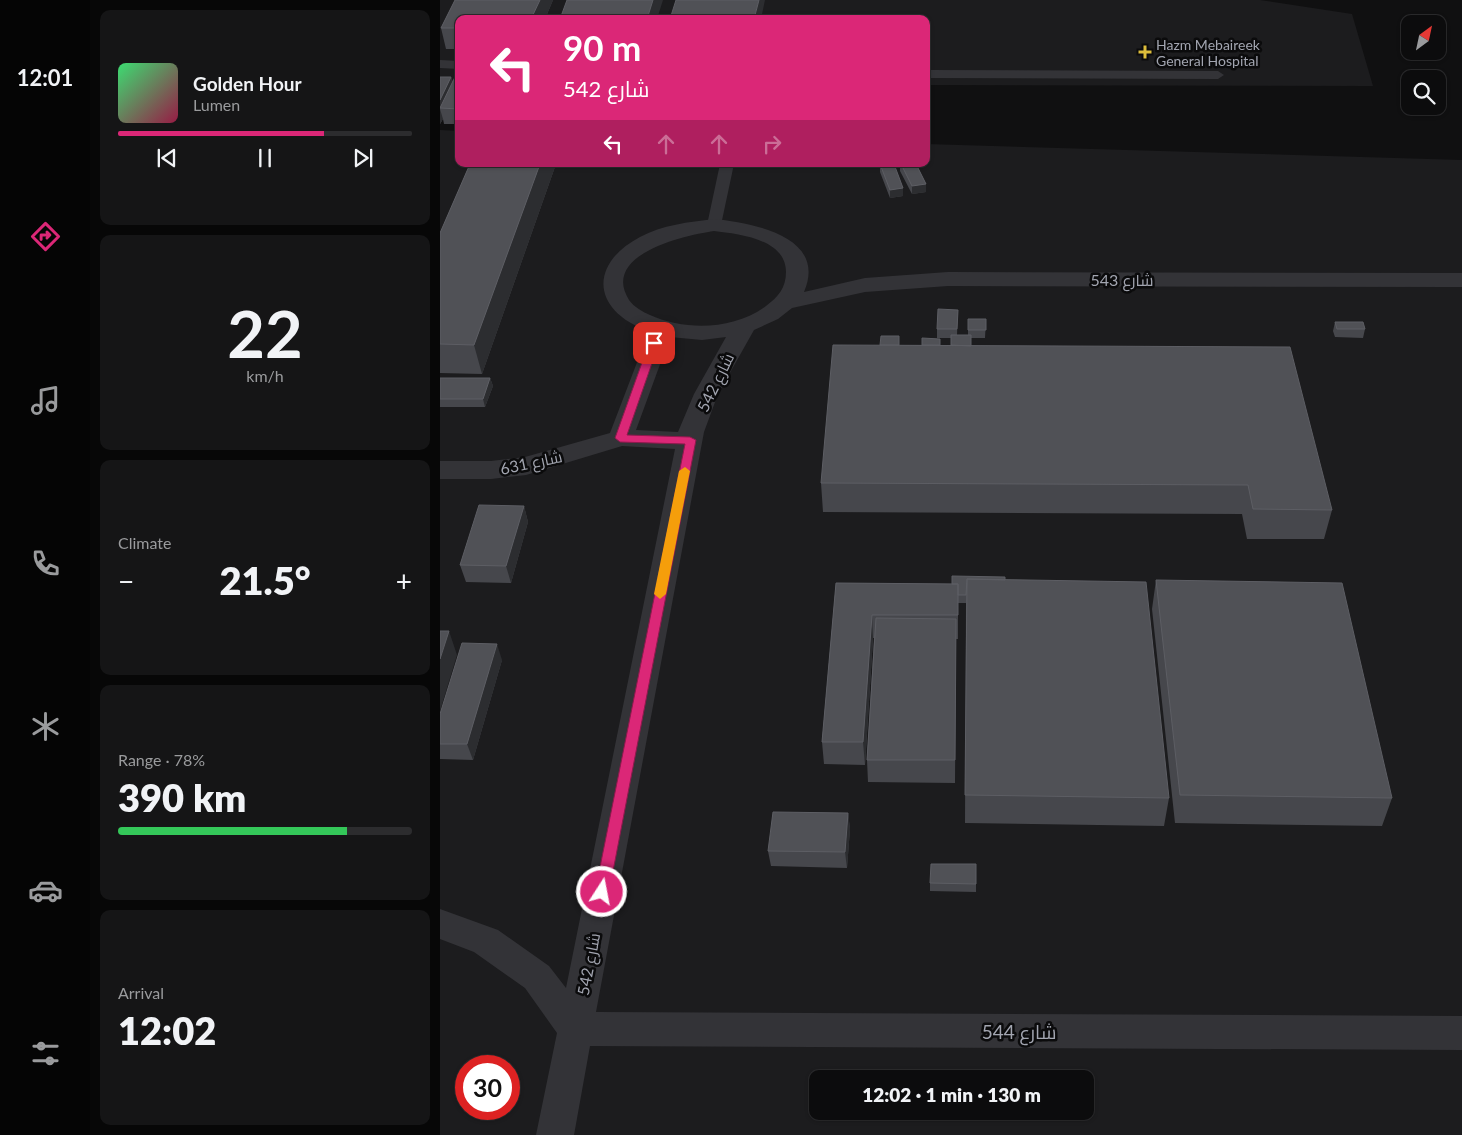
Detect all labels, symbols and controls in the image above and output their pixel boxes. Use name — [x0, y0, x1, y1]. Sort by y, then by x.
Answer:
north arrow — [1401, 15, 1446, 60]
map controls — [1401, 15, 1446, 115]
text: 90 m — [563, 26, 641, 68]
icon: left — [480, 35, 545, 100]
place label: Hazm Mebaireek General Hospital — [1156, 36, 1261, 69]
marker: Hazm Mebaireek General Hospital — [1138, 45, 1152, 59]
text: 12:01 — [17, 64, 73, 91]
button: search — [1401, 70, 1446, 115]
text: Golden Hour — [193, 72, 302, 95]
text: شارع 542 — [563, 75, 650, 102]
text: Lumen — [193, 95, 240, 114]
icon: left — [599, 130, 627, 158]
icon: ahead — [652, 130, 680, 158]
icon: ahead — [705, 130, 733, 158]
icon: right — [758, 130, 786, 158]
icon: previous — [153, 144, 181, 172]
icon: pause — [251, 144, 279, 172]
icon: next — [349, 144, 377, 172]
icon: directions — [28, 219, 63, 254]
street label: شارع 543 — [1091, 270, 1153, 292]
text: 22 — [227, 294, 303, 372]
pin — [633, 322, 675, 364]
icon: arrive — [640, 329, 668, 357]
street label: شارع 542 — [693, 350, 740, 416]
text: km/h — [246, 366, 284, 385]
icon: music — [28, 383, 63, 418]
street label: شارع 631 — [498, 446, 564, 481]
text: Climate — [118, 533, 171, 552]
icon: phone — [28, 546, 63, 581]
text: 21.5° — [219, 557, 311, 603]
text: − — [118, 564, 134, 598]
text: + — [396, 564, 412, 598]
icon: climate — [28, 709, 63, 744]
text: Range · 78% — [118, 750, 205, 769]
text: 390 km — [118, 774, 246, 820]
position arrow — [575, 865, 627, 917]
icon: car — [28, 873, 63, 908]
street label: شارع 542 — [573, 931, 606, 997]
text: Arrival — [118, 983, 164, 1002]
text: 12:02 — [118, 1007, 216, 1053]
street label: شارع 544 — [982, 1020, 1056, 1046]
icon: filters — [28, 1036, 63, 1071]
speed limit sign: 30 — [455, 1055, 520, 1120]
text: 12:02 · 1 min · 130 m — [862, 1083, 1041, 1106]

